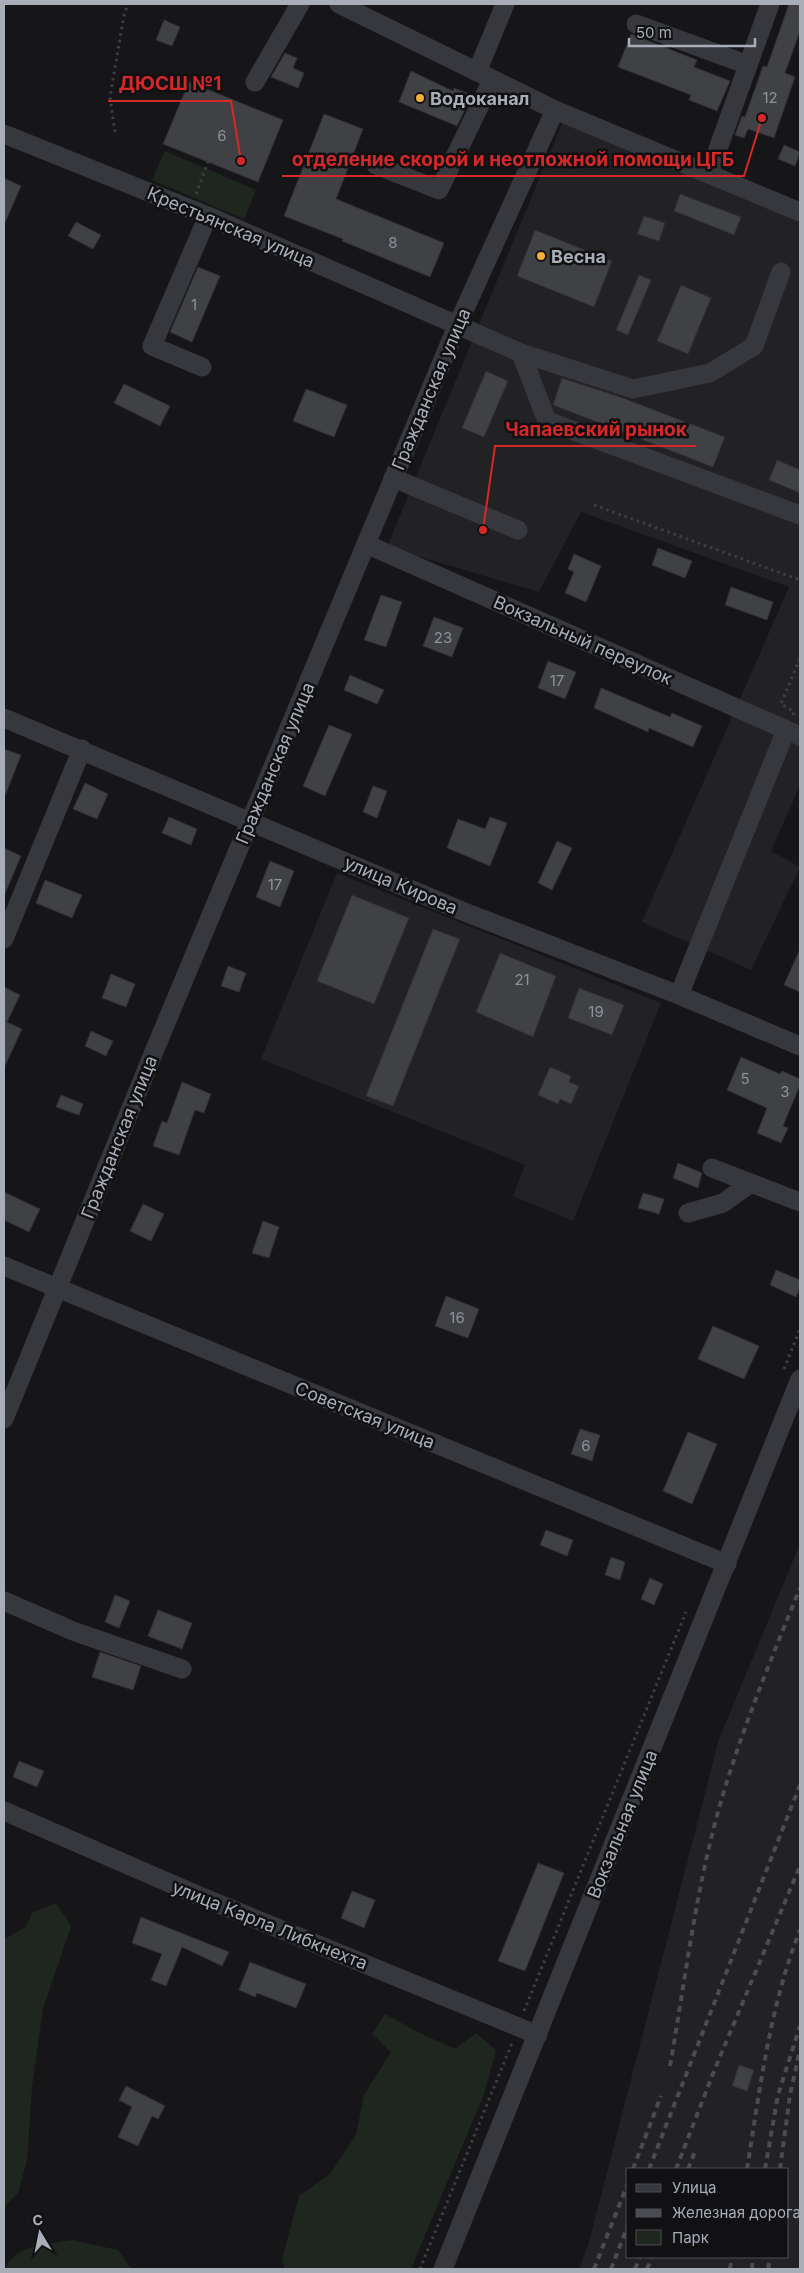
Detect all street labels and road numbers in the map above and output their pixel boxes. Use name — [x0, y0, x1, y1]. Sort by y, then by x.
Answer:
street label: Крестьянская улица — [144, 182, 318, 272]
street label: Гражданская улица — [387, 305, 475, 473]
street label: Вокзальный переулок — [490, 591, 676, 689]
street label: Гражданская улица — [231, 679, 319, 847]
street label: улица Кирова — [341, 852, 461, 918]
street label: Гражданская улица — [77, 1053, 161, 1221]
street label: Советская улица — [292, 1377, 438, 1453]
street label: Вокзальная улица — [583, 1747, 661, 1901]
street label: улица Карла Либкнехта — [169, 1876, 371, 1974]

